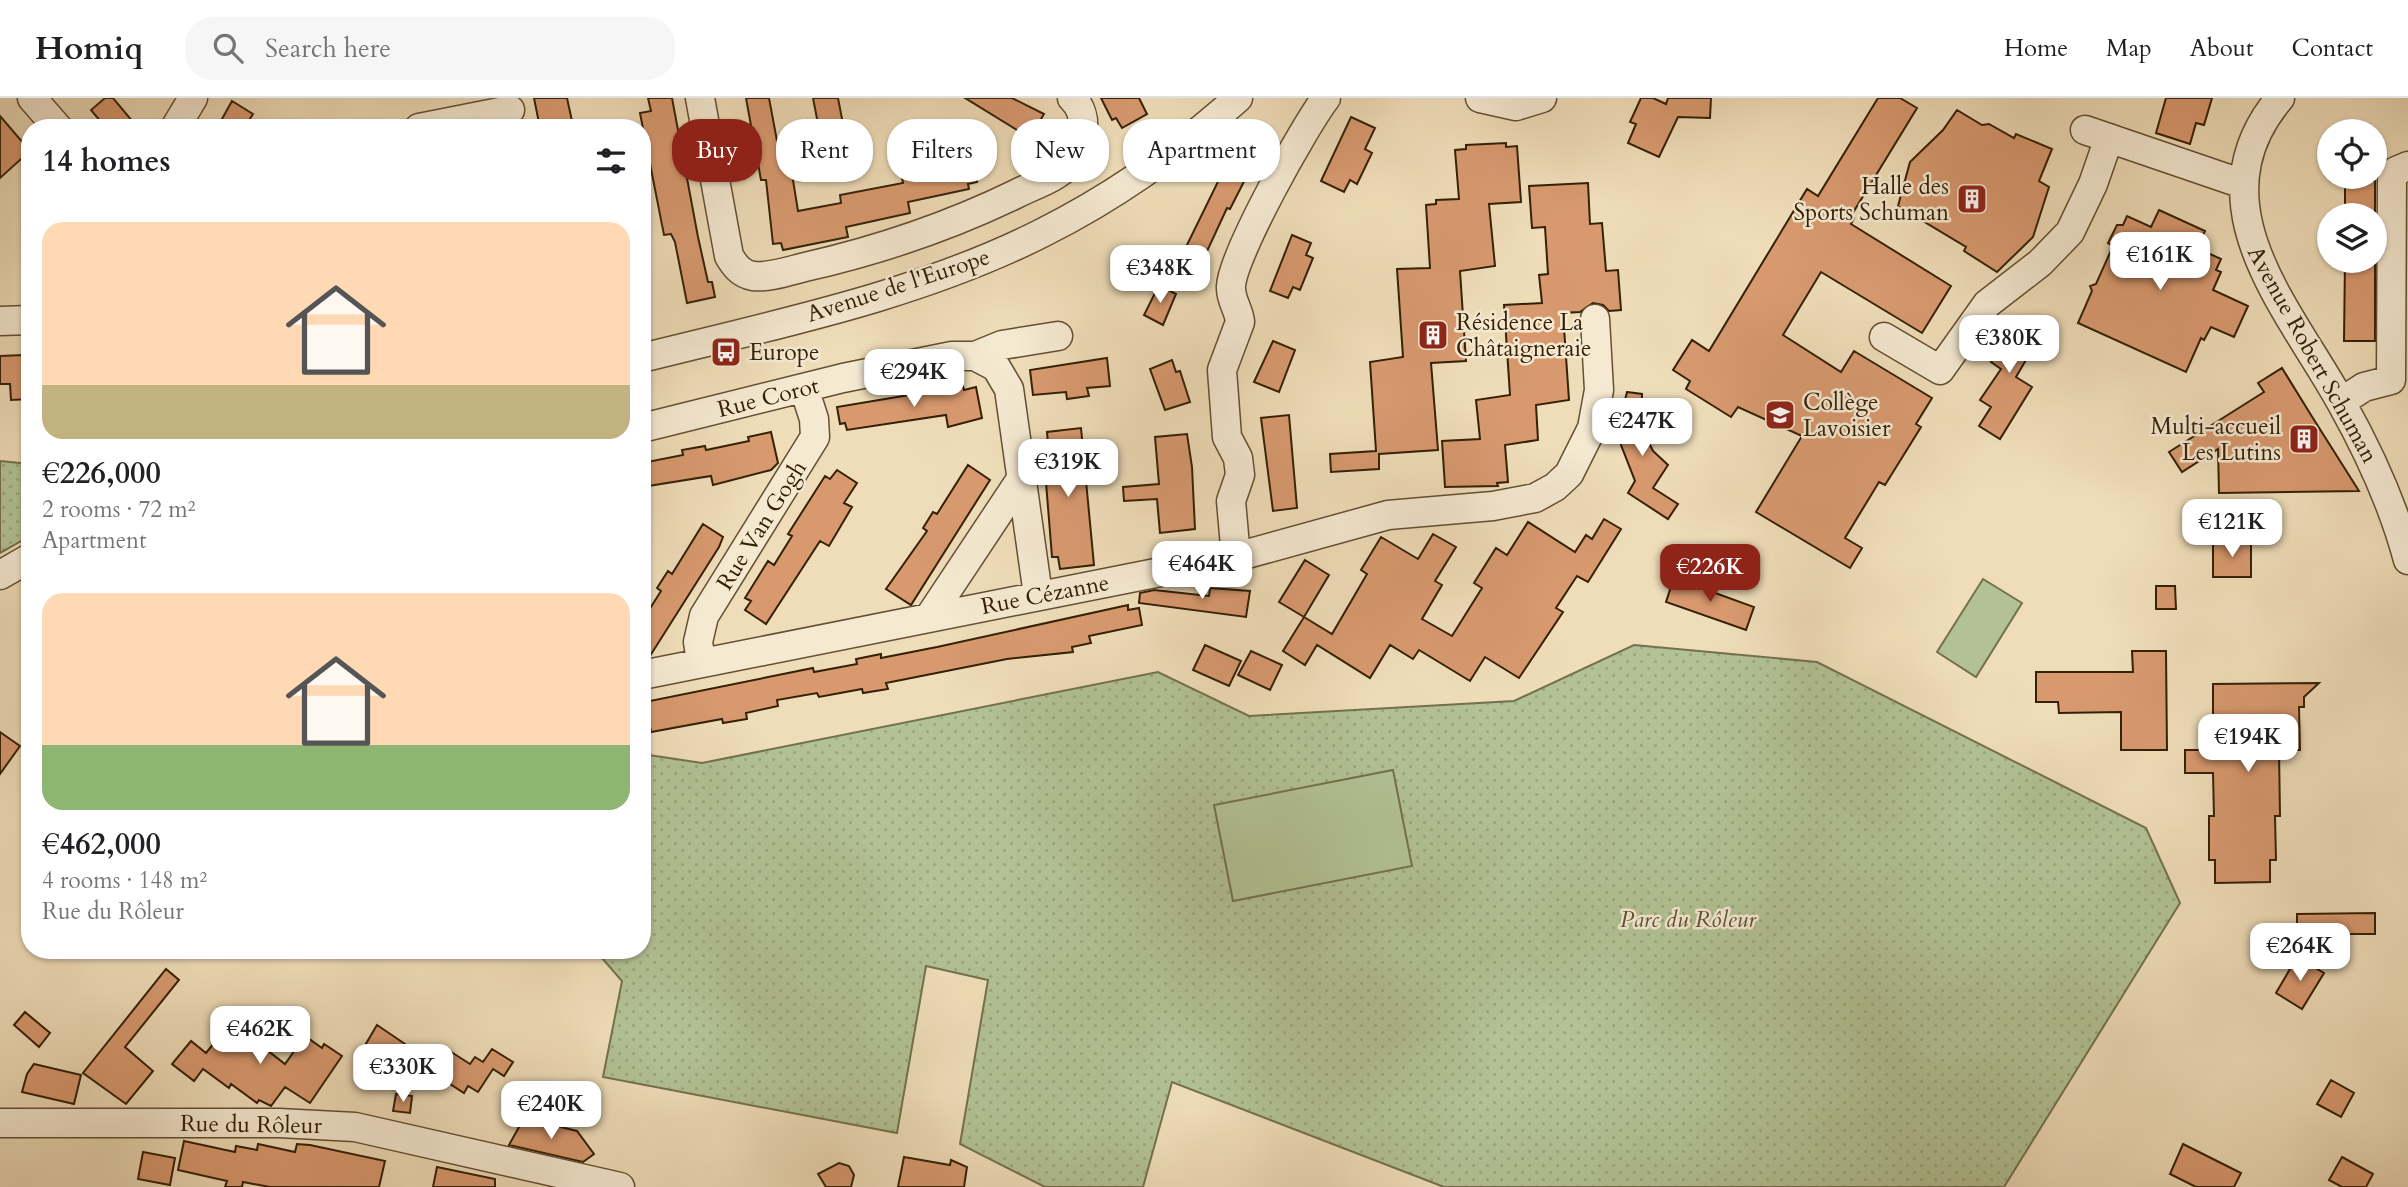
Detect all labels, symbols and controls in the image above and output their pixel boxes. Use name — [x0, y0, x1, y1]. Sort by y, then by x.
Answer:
search box — [185, 17, 675, 80]
text: Homiq — [35, 26, 143, 71]
icon: search — [209, 29, 247, 67]
text: Search here — [265, 31, 391, 66]
text: Home — [2004, 32, 2068, 65]
text: Map — [2106, 32, 2152, 65]
text: About — [2190, 32, 2254, 65]
text: Contact — [2292, 32, 2373, 65]
chip: Buy — [672, 119, 762, 182]
chip: Rent — [776, 119, 873, 182]
chip: Filters — [887, 119, 997, 182]
chip: New — [1011, 119, 1109, 182]
chip: Apartment — [1123, 119, 1280, 182]
map controls — [2317, 119, 2387, 273]
button: locate — [2317, 119, 2387, 189]
text: 14 homes — [42, 141, 171, 182]
icon: filters — [592, 142, 630, 180]
place label: Halle des Sports Schuman — [1794, 171, 1949, 228]
building icon: Halle des Sports Schuman — [1955, 182, 1989, 216]
button: layers — [2317, 203, 2387, 273]
pin: €161K — [2111, 232, 2209, 292]
text: €161K — [2126, 239, 2194, 270]
street label: Avenue Robert Schuman — [2240, 240, 2385, 468]
street label: Avenue de l'Europe — [803, 241, 994, 330]
pin: €348K — [1111, 246, 1209, 305]
text: €348K — [1126, 252, 1194, 283]
icon: home — [273, 267, 399, 393]
place label: Résidence La Châtaigneraie — [1456, 307, 1591, 364]
pin: €380K — [1960, 316, 2058, 375]
building icon: Résidence La Châtaigneraie — [1416, 318, 1450, 352]
text: €380K — [1975, 322, 2043, 353]
bus stop icon: Europe — [709, 335, 743, 369]
place label: Europe — [749, 337, 819, 368]
pin: €294K — [865, 350, 963, 409]
text: €294K — [880, 356, 948, 387]
street label: Rue Corot — [714, 370, 822, 425]
place label: Collège Lavoisier — [1803, 387, 1891, 444]
pin: €247K — [1593, 398, 1691, 458]
school or university icon: Collège Lavoisier — [1763, 398, 1797, 432]
text: €247K — [1608, 405, 1676, 436]
place label: Multi-accueil Les Lutins — [2151, 411, 2281, 468]
building icon: Multi-accueil Les Lutins — [2287, 422, 2321, 456]
pin: €319K — [1019, 440, 1117, 499]
text: €319K — [1034, 446, 1102, 477]
text: €226,000 — [42, 453, 161, 494]
street label: Rue Van Gogh — [709, 454, 814, 596]
text: 2 rooms · 72 m² — [42, 494, 195, 525]
pin: €121K — [2183, 500, 2281, 559]
text: €121K — [2198, 506, 2266, 537]
text: Apartment — [42, 525, 146, 556]
pin: €464K — [1153, 542, 1251, 601]
pin: €226K — [1661, 545, 1759, 604]
text: €464K — [1168, 548, 1236, 579]
text: €226K — [1676, 551, 1744, 582]
street label: Rue Cézanne — [978, 567, 1112, 622]
icon: home — [273, 638, 399, 764]
pin: €194K — [2199, 714, 2297, 774]
text: €194K — [2214, 721, 2282, 752]
text: €462,000 — [42, 824, 161, 865]
text: 4 rooms · 148 m² — [42, 865, 207, 896]
text: Rue du Rôleur — [42, 896, 184, 927]
park label: Parc du Rôleur — [1620, 904, 1757, 935]
pin: €264K — [2251, 924, 2349, 983]
text: €264K — [2266, 930, 2334, 961]
pin: €462K — [211, 1006, 309, 1066]
text: €462K — [226, 1013, 294, 1044]
pin: €330K — [354, 1044, 452, 1104]
text: €330K — [369, 1051, 437, 1082]
pin: €240K — [502, 1082, 600, 1141]
text: €240K — [517, 1088, 585, 1119]
street label: Rue du Rôleur — [180, 1108, 323, 1141]

